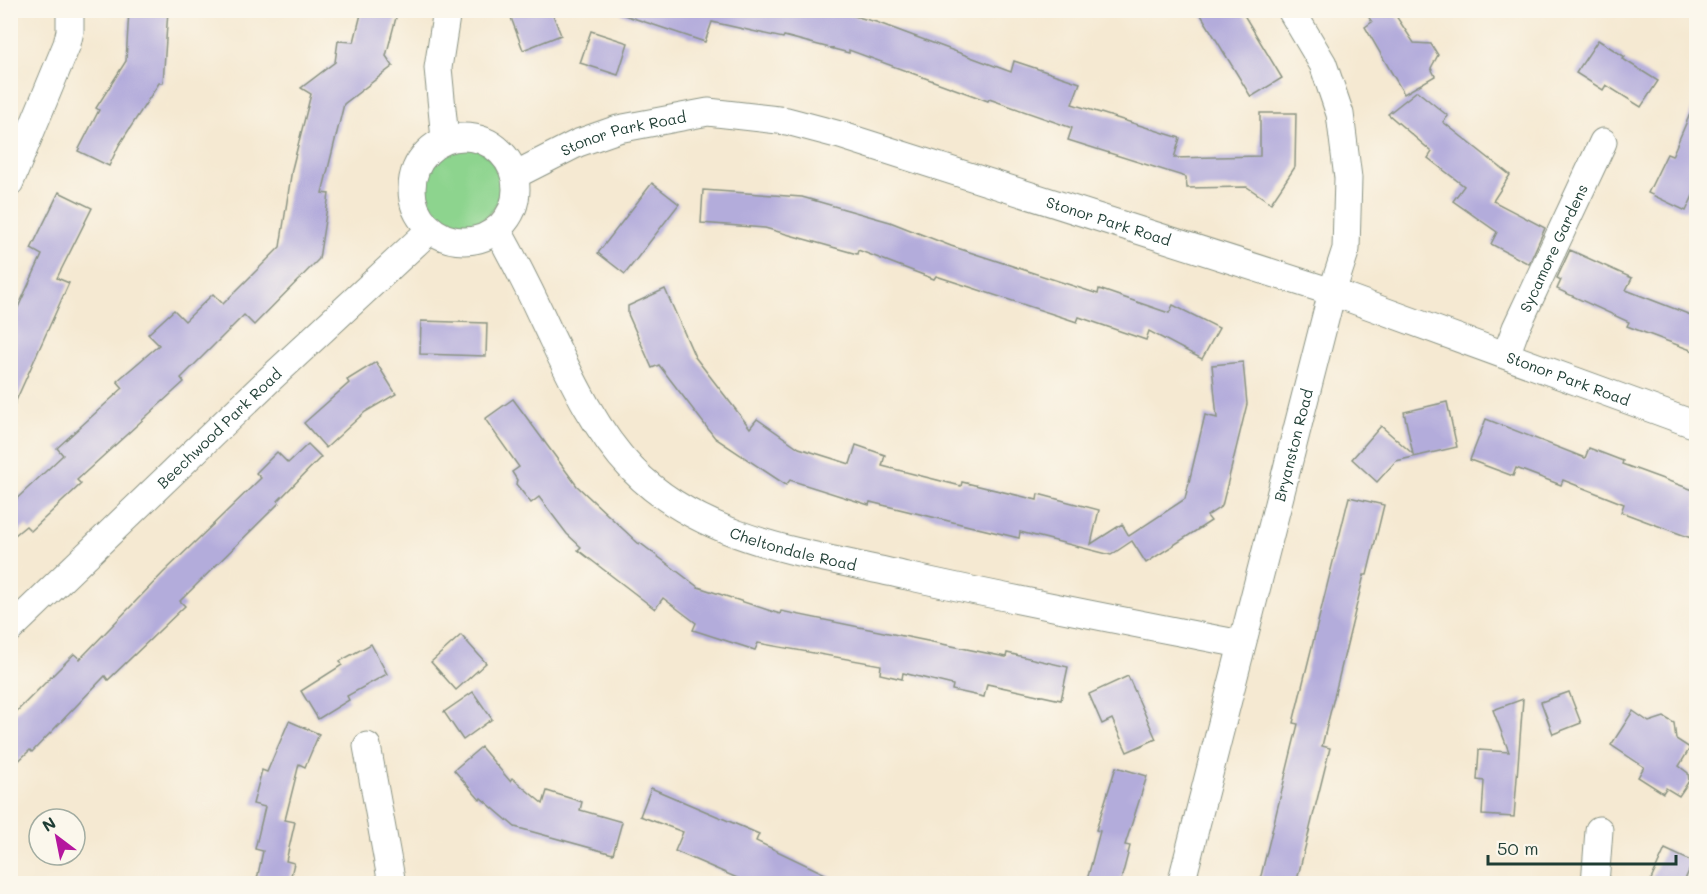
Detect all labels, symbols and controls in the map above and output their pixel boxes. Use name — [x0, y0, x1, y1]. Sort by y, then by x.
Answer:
street label: Stonor Park Road — [557, 106, 688, 160]
street label: Sycamore Gardens — [1515, 181, 1592, 315]
street label: Stonor Park Road — [1044, 191, 1174, 250]
street label: Stonor Park Road — [1504, 347, 1633, 410]
street label: Beechwood Park Road — [153, 364, 286, 492]
street label: Bryanston Road — [1269, 387, 1317, 504]
street label: Cheltondale Road — [727, 522, 858, 575]
north arrow — [27, 807, 87, 867]
text: N — [38, 812, 60, 836]
scale bar — [1488, 828, 1676, 866]
text: 50 m — [1497, 836, 1539, 860]

